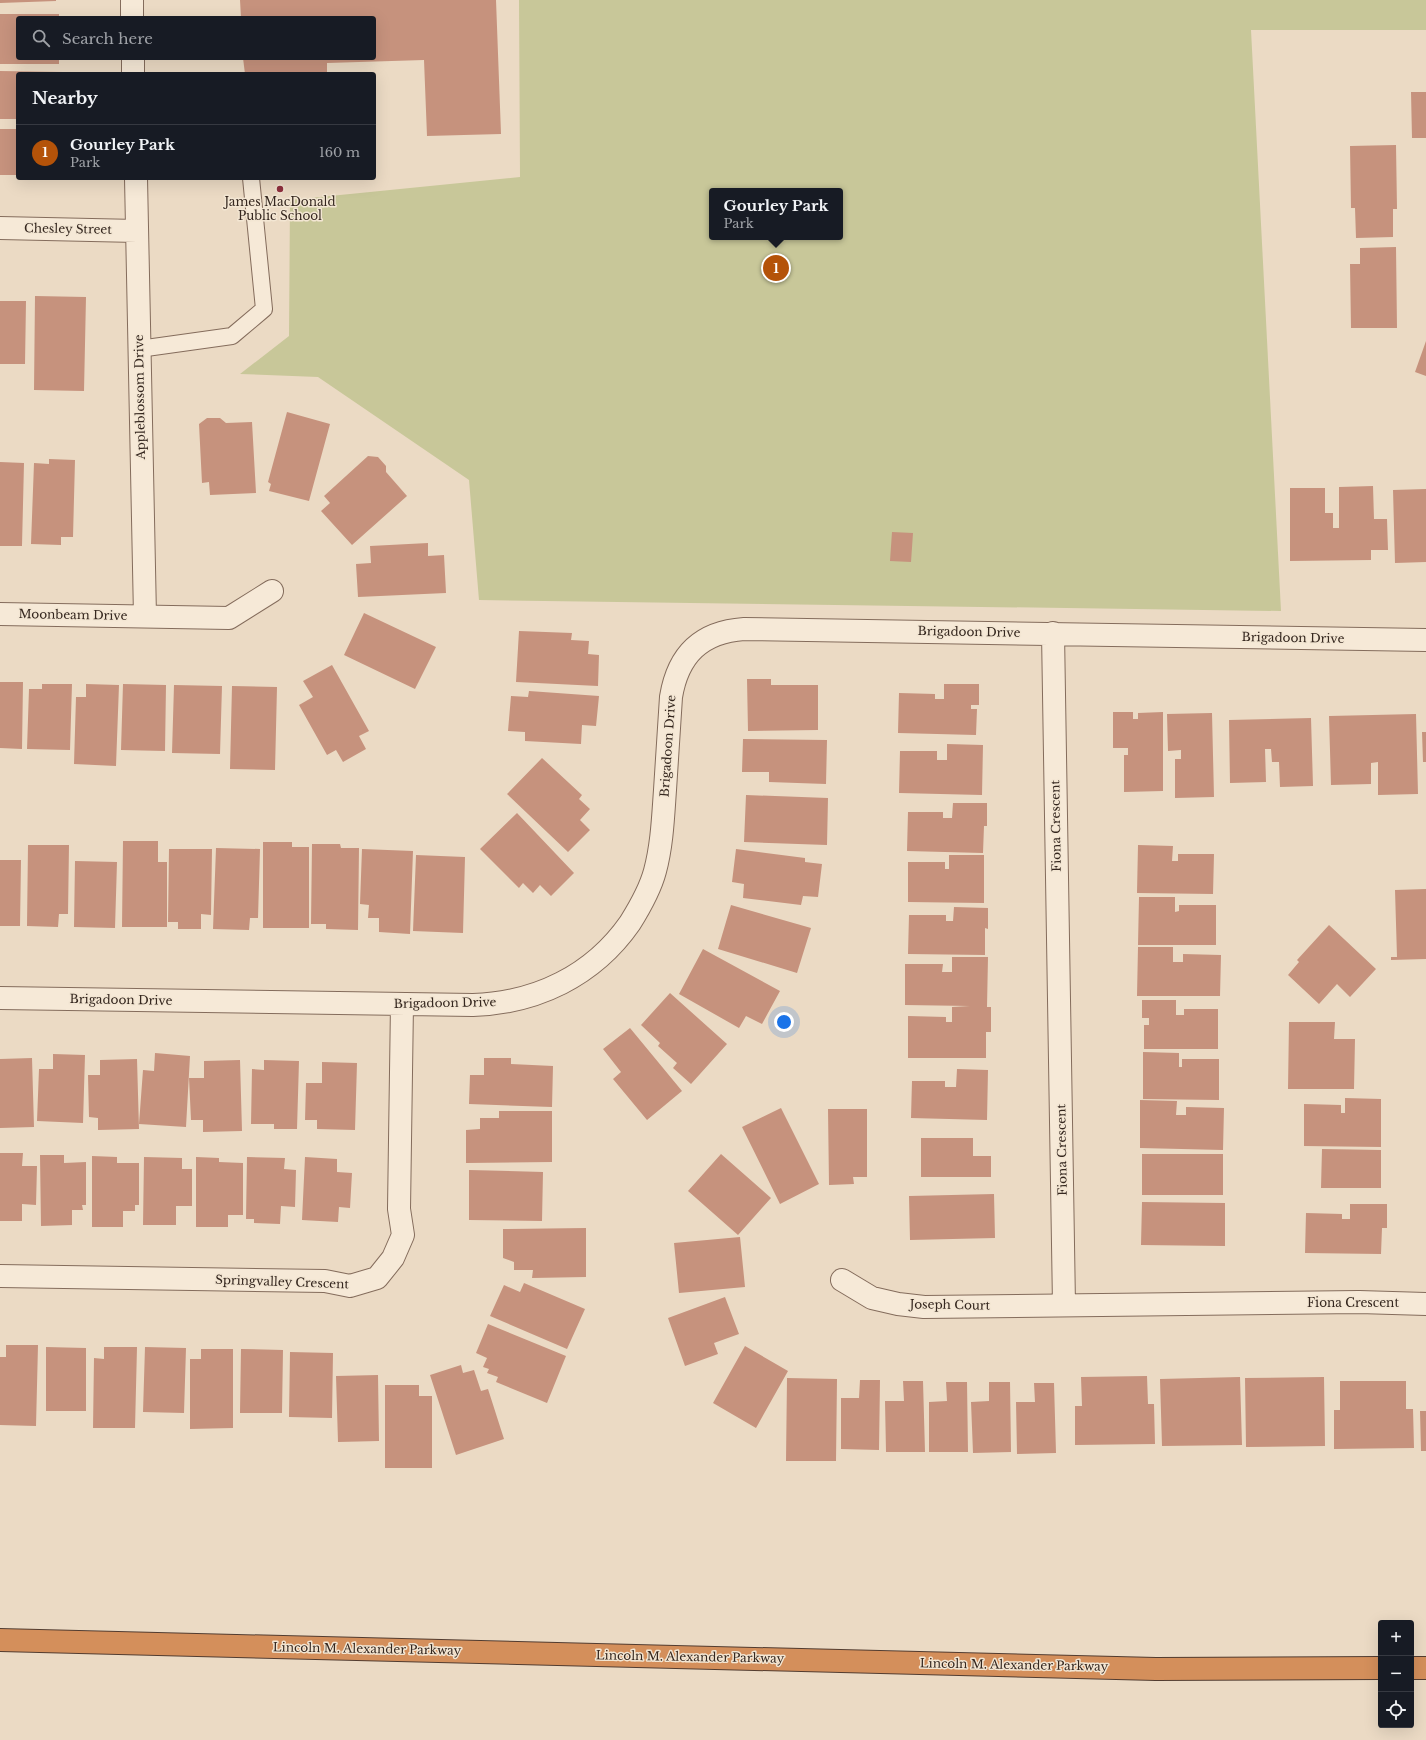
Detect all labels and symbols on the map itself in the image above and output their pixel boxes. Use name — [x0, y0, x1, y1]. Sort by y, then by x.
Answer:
marker: James MacDonald Public School — [275, 184, 285, 194]
place label: James MacDonald Public School — [222, 194, 336, 223]
street label: Chesley Street — [24, 220, 112, 237]
pin: 1 — [763, 253, 789, 283]
street label: Appleblossom Drive — [131, 334, 148, 461]
street label: Moonbeam Drive — [19, 606, 128, 623]
street label: Brigadoon Drive — [918, 623, 1021, 640]
street label: Brigadoon Drive — [1242, 629, 1345, 646]
street label: Brigadoon Drive — [656, 694, 679, 798]
street label: Fiona Crescent — [1047, 779, 1064, 872]
street label: Brigadoon Drive — [70, 991, 173, 1008]
street label: Brigadoon Drive — [394, 994, 497, 1011]
your location — [774, 1012, 794, 1032]
street label: Fiona Crescent — [1053, 1103, 1070, 1196]
street label: Springvalley Crescent — [215, 1272, 350, 1291]
street label: Fiona Crescent — [1307, 1295, 1399, 1310]
street label: Joseph Court — [908, 1296, 991, 1313]
street label: Lincoln M. Alexander Parkway — [273, 1639, 462, 1658]
street label: Lincoln M. Alexander Parkway — [596, 1647, 785, 1666]
street label: Lincoln M. Alexander Parkway — [920, 1655, 1109, 1674]

